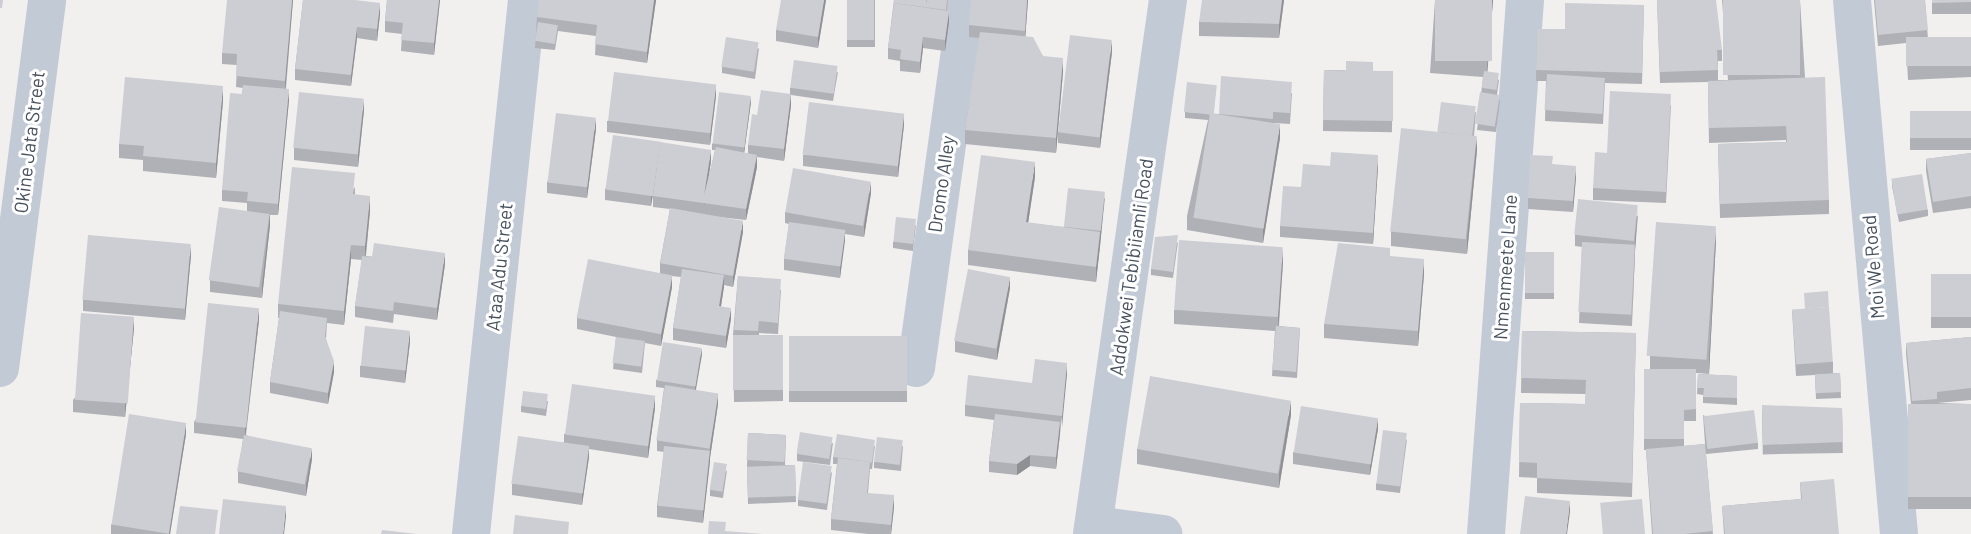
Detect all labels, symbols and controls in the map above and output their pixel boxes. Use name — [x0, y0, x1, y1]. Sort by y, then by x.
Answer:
street label: Okine Jata Street — [9, 70, 49, 214]
street label: Dromo Alley — [923, 134, 959, 234]
street label: Addokwei Tebibiiamli Road — [1104, 157, 1158, 377]
street label: Nmenmeete Lane — [1489, 193, 1521, 341]
street label: Ataa Adu Street — [481, 202, 517, 332]
street label: Moi We Road — [1857, 214, 1889, 320]

